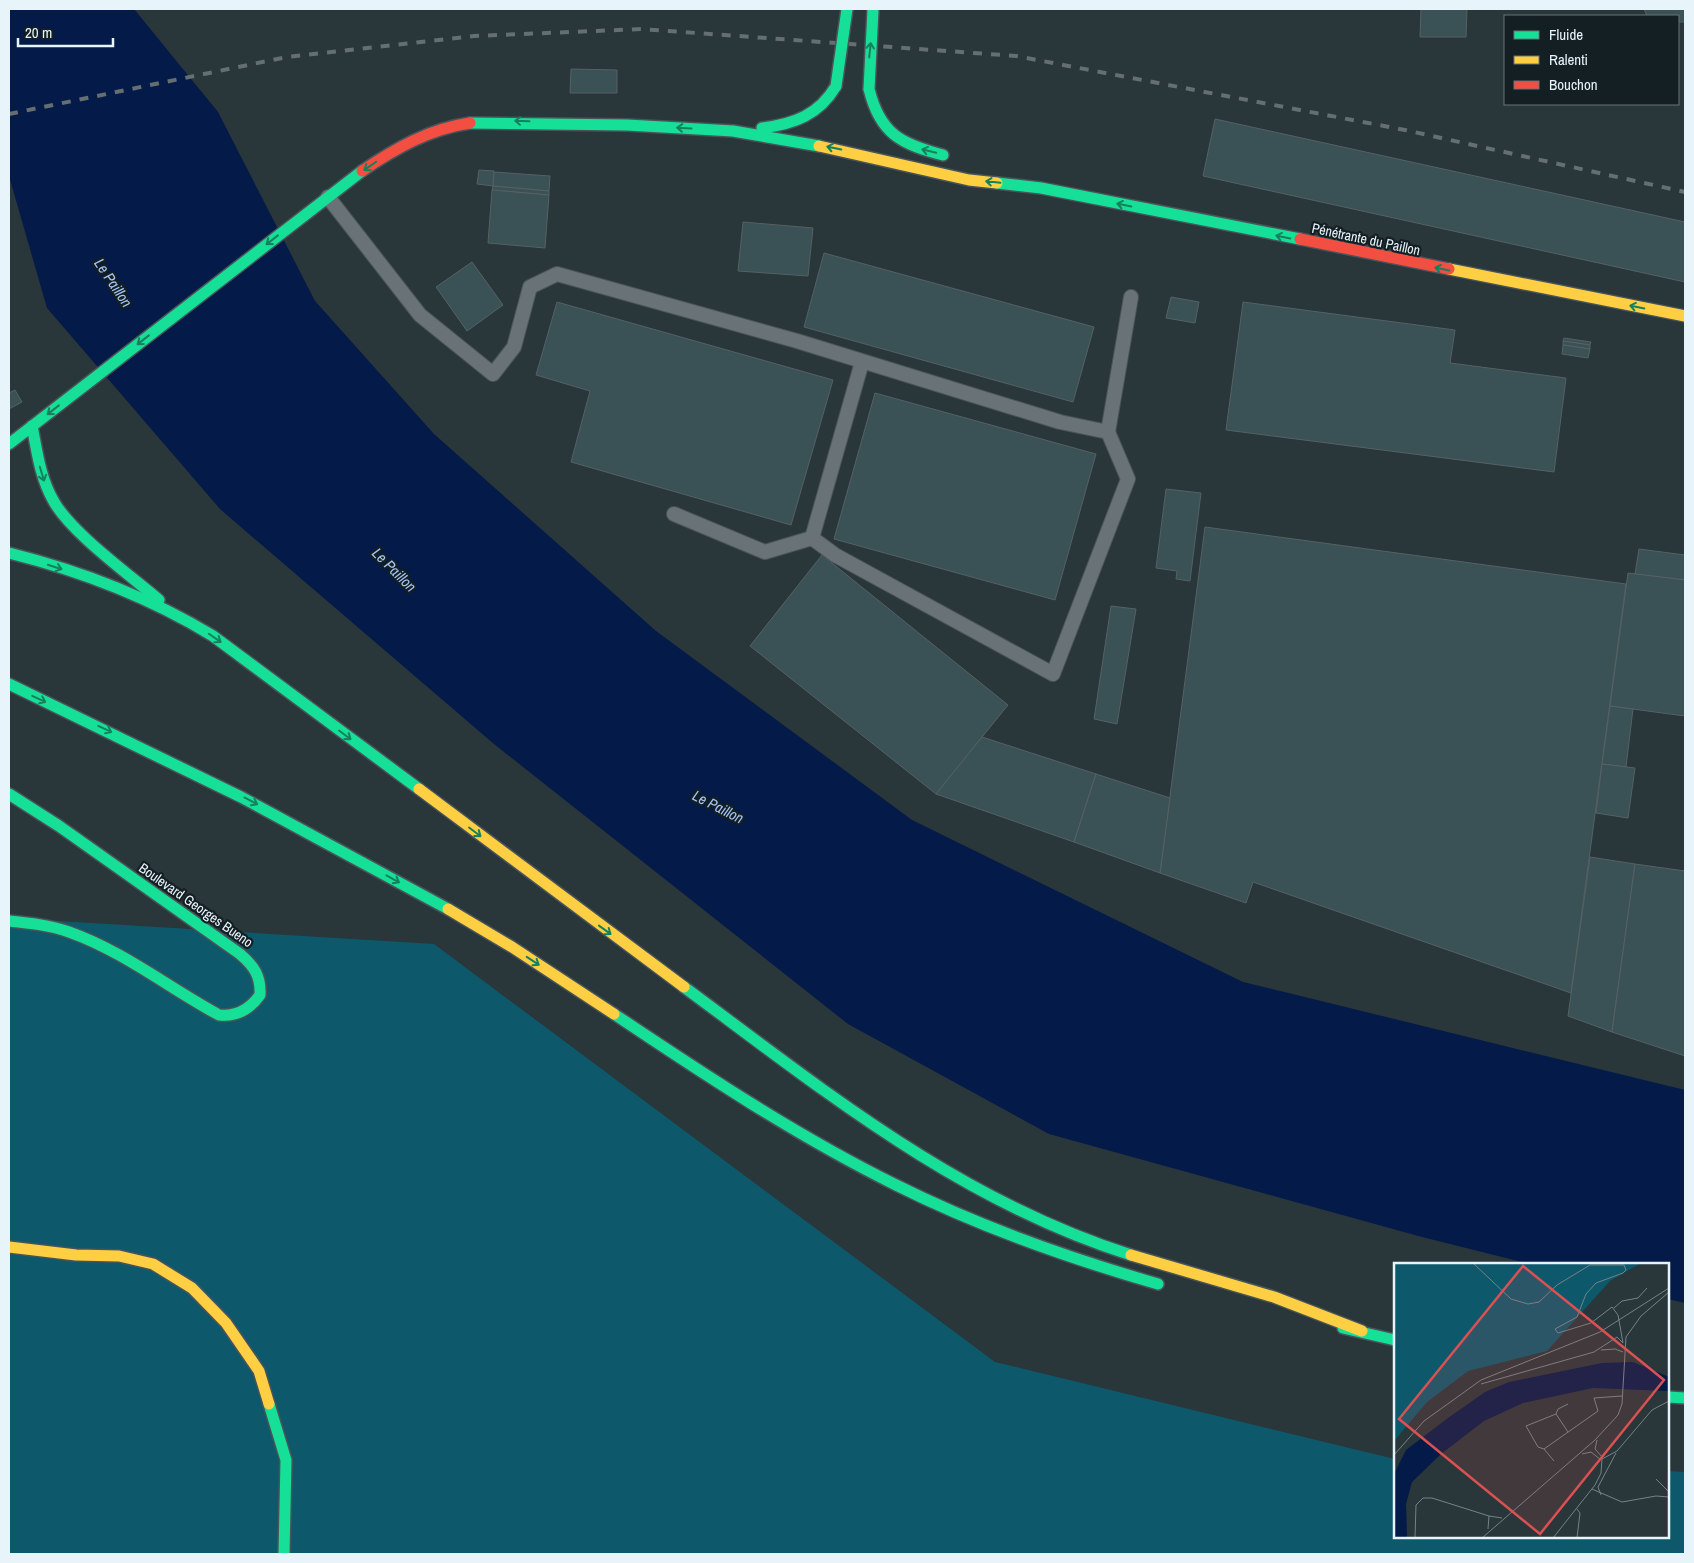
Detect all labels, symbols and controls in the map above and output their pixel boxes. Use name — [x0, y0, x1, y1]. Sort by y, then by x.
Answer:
scale bar — [18, 15, 112, 47]
legend — [1504, 15, 1679, 105]
text: 20 m — [25, 22, 52, 43]
text: Fluide — [1549, 24, 1583, 45]
one-way arrow — [865, 42, 875, 58]
text: Ralenti — [1549, 49, 1588, 70]
text: Bouchon — [1549, 74, 1598, 95]
one-way arrow — [514, 117, 530, 126]
one-way arrow — [677, 124, 693, 133]
one-way arrow — [827, 143, 843, 152]
one-way arrow — [921, 146, 937, 155]
one-way arrow — [363, 161, 377, 171]
one-way arrow — [985, 177, 1001, 187]
one-way arrow — [1116, 199, 1132, 209]
street label: Pénétrante du Paillon — [1310, 219, 1422, 259]
one-way arrow — [1275, 232, 1291, 241]
one-way arrow — [266, 235, 279, 246]
water label: Le Paillon — [89, 254, 138, 311]
one-way arrow — [1435, 264, 1451, 274]
one-way arrow — [1630, 302, 1646, 312]
one-way arrow — [137, 334, 150, 345]
one-way arrow — [47, 404, 60, 415]
one-way arrow — [37, 465, 47, 481]
water label: Le Paillon — [368, 543, 421, 597]
one-way arrow — [47, 562, 63, 572]
one-way arrow — [208, 633, 222, 643]
one-way arrow — [31, 694, 46, 704]
one-way arrow — [97, 725, 112, 735]
one-way arrow — [338, 730, 352, 740]
water label: Le Paillon — [689, 785, 748, 828]
one-way arrow — [243, 796, 258, 806]
one-way arrow — [468, 827, 481, 838]
street label: Boulevard Georges Bueno — [135, 859, 257, 951]
one-way arrow — [386, 874, 401, 884]
one-way arrow — [598, 925, 612, 935]
one-way arrow — [526, 956, 540, 966]
inset map — [1394, 1263, 1669, 1538]

